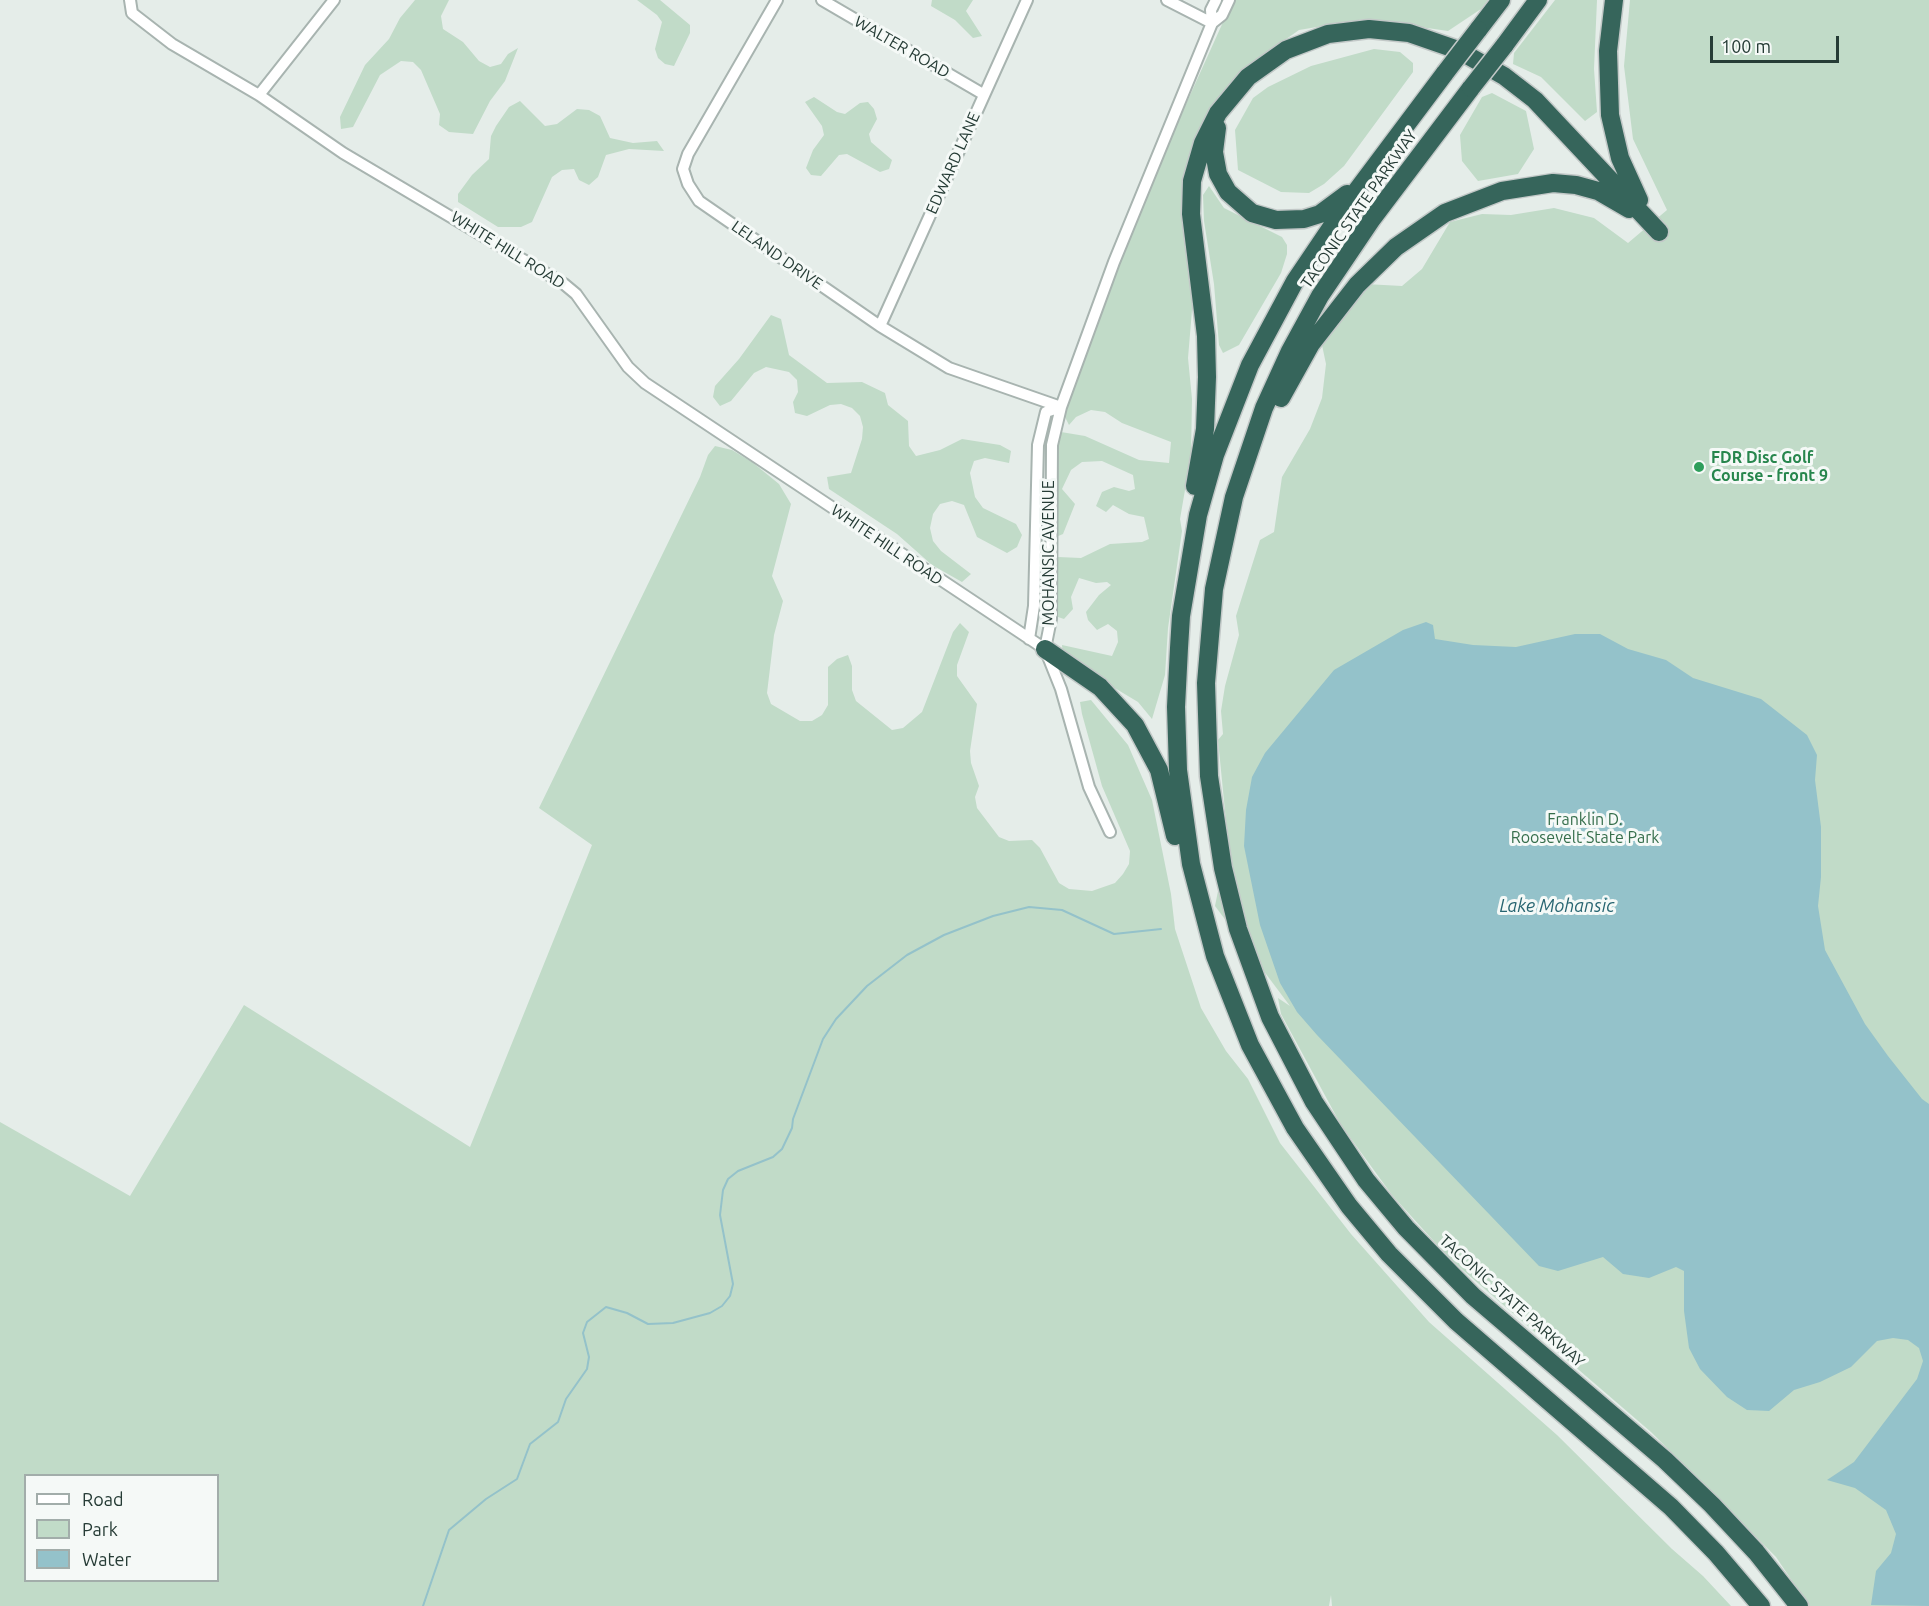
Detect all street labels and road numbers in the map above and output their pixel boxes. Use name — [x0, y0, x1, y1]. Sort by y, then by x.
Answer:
street label: WALTER ROAD — [851, 12, 953, 82]
street label: EDWARD LANE — [922, 109, 984, 217]
street label: TACONIC STATE PARKWAY — [1297, 126, 1421, 292]
street label: WHITE HILL ROAD — [448, 207, 568, 293]
street label: LELAND DRIVE — [728, 216, 826, 294]
street label: MOHANSIC AVENUE — [1039, 480, 1059, 626]
street label: WHITE HILL ROAD — [827, 501, 947, 589]
street label: TACONIC STATE PARKWAY — [1435, 1231, 1589, 1371]

